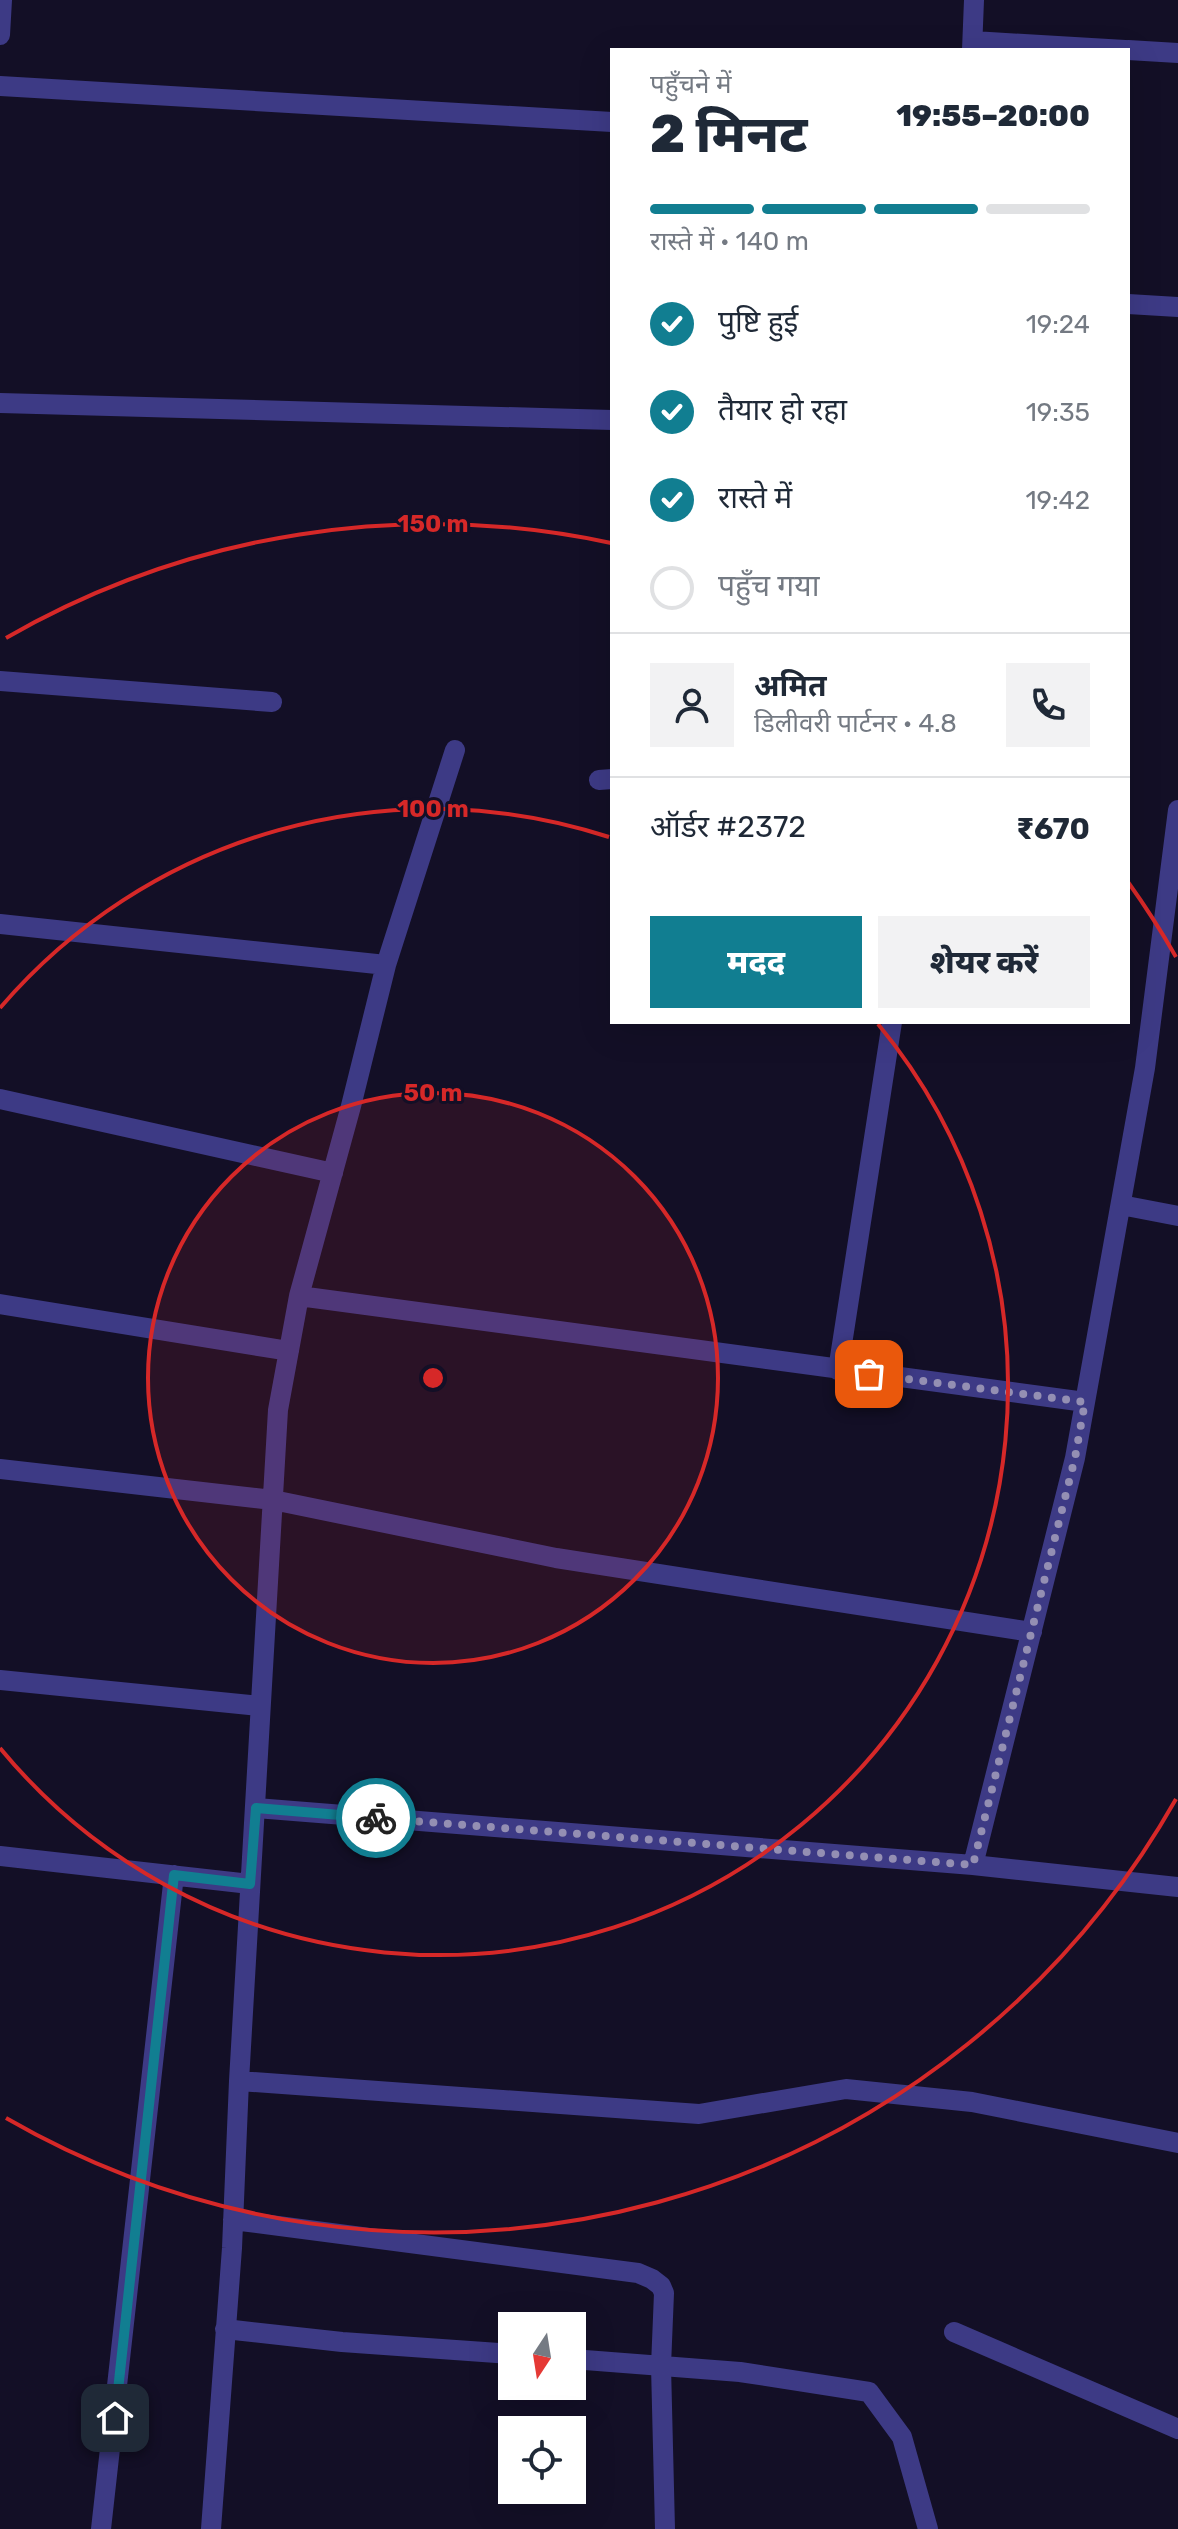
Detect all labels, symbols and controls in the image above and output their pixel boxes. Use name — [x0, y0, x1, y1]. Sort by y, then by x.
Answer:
text: पहुँचने में — [650, 69, 731, 100]
text: 19:55–20:00 — [896, 98, 1090, 134]
text: 2 मिनट — [650, 103, 808, 165]
text: रास्ते में · 140 m — [650, 226, 809, 257]
icon: check — [650, 302, 694, 346]
text: पुष्टि हुई — [718, 304, 798, 340]
text: 19:24 — [1026, 309, 1090, 340]
icon: check — [650, 390, 694, 434]
text: तैयार हो रहा — [718, 392, 847, 428]
text: 19:35 — [1026, 397, 1090, 428]
icon: check — [650, 478, 694, 522]
text: रास्ते में — [718, 480, 792, 516]
text: 19:42 — [1025, 485, 1090, 516]
text: 150 m — [398, 510, 468, 538]
text: पहुँच गया — [718, 568, 819, 604]
button: person — [650, 663, 734, 747]
button: phone — [1006, 663, 1090, 747]
text: अमित — [754, 668, 827, 704]
text: डिलीवरी पार्टनर · 4.8 — [754, 708, 957, 739]
text: 100 m — [397, 795, 469, 823]
text: ऑर्डर #2372 — [650, 809, 806, 845]
text: ₹670 — [1016, 811, 1090, 847]
button: मदद — [650, 916, 862, 1008]
button: शेयर करें — [878, 916, 1090, 1008]
text: 50 m — [404, 1079, 462, 1107]
pin — [835, 1340, 903, 1408]
icon: bag — [847, 1352, 891, 1396]
centre of rings — [419, 1364, 447, 1392]
courier — [336, 1778, 416, 1858]
icon: bike — [354, 1796, 398, 1840]
north arrow — [498, 2312, 586, 2400]
map controls — [498, 2312, 586, 2504]
pin — [81, 2384, 149, 2452]
icon: home — [93, 2396, 137, 2440]
button: locate — [498, 2416, 586, 2504]

